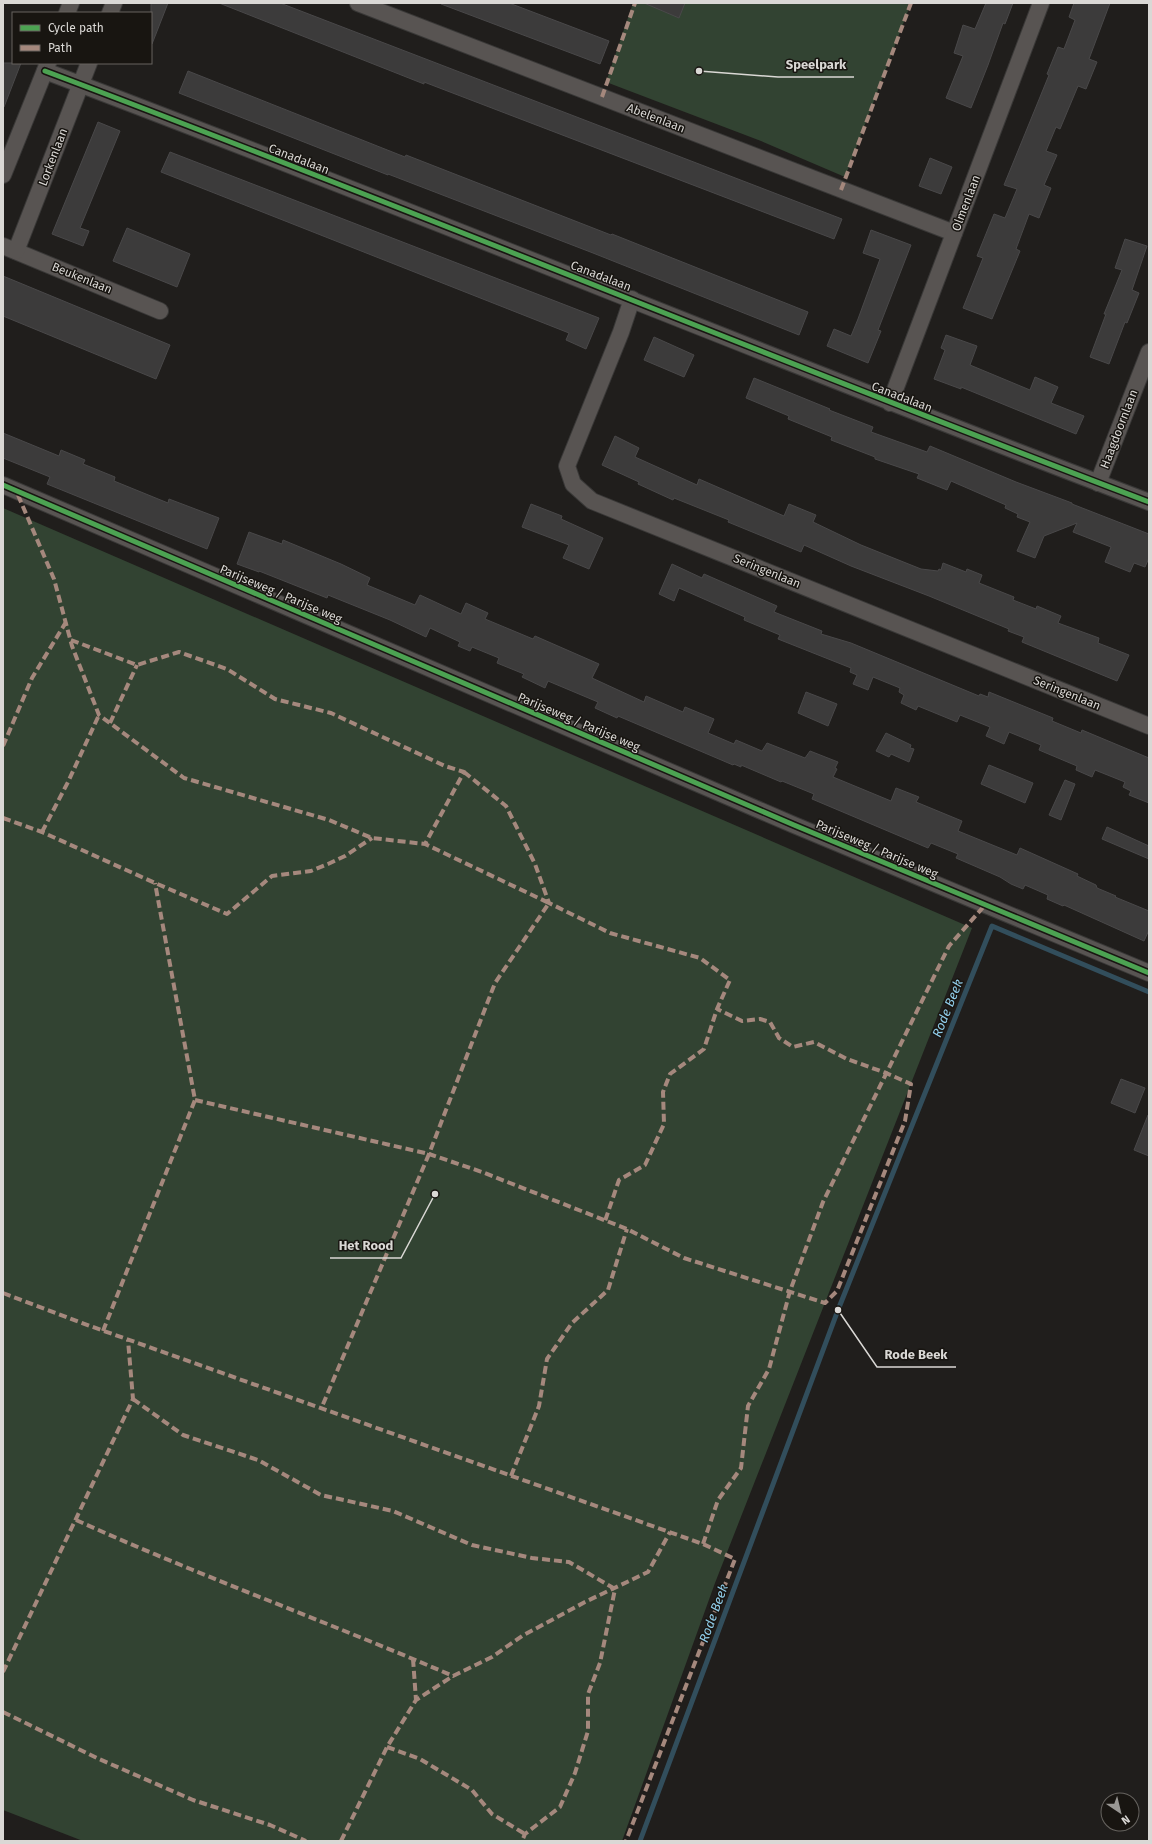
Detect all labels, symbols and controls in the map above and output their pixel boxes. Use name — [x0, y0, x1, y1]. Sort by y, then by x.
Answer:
legend — [12, 12, 152, 64]
text: Cycle path — [48, 21, 104, 35]
text: Path — [48, 41, 72, 55]
callout: Speelpark — [778, 52, 854, 77]
text: Speelpark — [786, 57, 847, 72]
street label: Abelenlaan — [625, 101, 687, 135]
street label: Lorkenlaan — [36, 126, 70, 188]
street label: Canadalaan — [267, 141, 331, 177]
street label: Olmenlaan — [949, 173, 983, 233]
street label: Canadalaan — [569, 258, 633, 294]
street label: Beukenlaan — [50, 260, 114, 296]
street label: Canadalaan — [870, 379, 934, 415]
street label: Haagdoornlaan — [1098, 388, 1140, 470]
street label: Seringenlaan — [731, 551, 803, 591]
street label: Parijseweg / Parijse weg — [218, 562, 345, 626]
street label: Seringenlaan — [1031, 673, 1103, 713]
street label: Parijseweg / Parijse weg — [516, 690, 643, 754]
street label: Parijseweg / Parijse weg — [814, 817, 941, 881]
water label: Rode Beek — [929, 977, 966, 1039]
callout: Het Rood — [330, 1233, 401, 1258]
text: Het Rood — [339, 1238, 393, 1253]
callout: Rode Beek — [877, 1342, 956, 1367]
text: Rode Beek — [884, 1347, 948, 1362]
water label: Rode Beek — [696, 1582, 731, 1644]
north arrow — [1100, 1792, 1140, 1832]
text: N — [1119, 1812, 1132, 1827]

